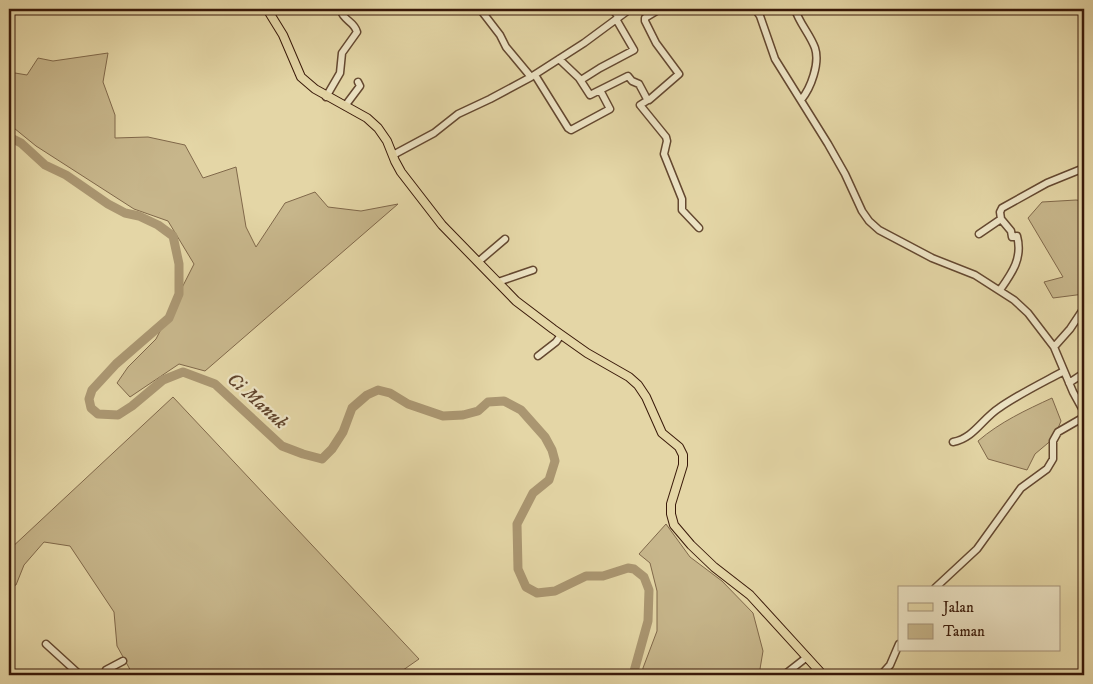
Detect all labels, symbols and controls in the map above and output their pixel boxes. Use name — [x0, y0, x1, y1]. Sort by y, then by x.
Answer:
water label: Ci Manuk — [222, 368, 292, 434]
legend — [898, 586, 1060, 652]
text: Jalan — [941, 598, 974, 617]
text: Taman — [943, 622, 985, 641]

